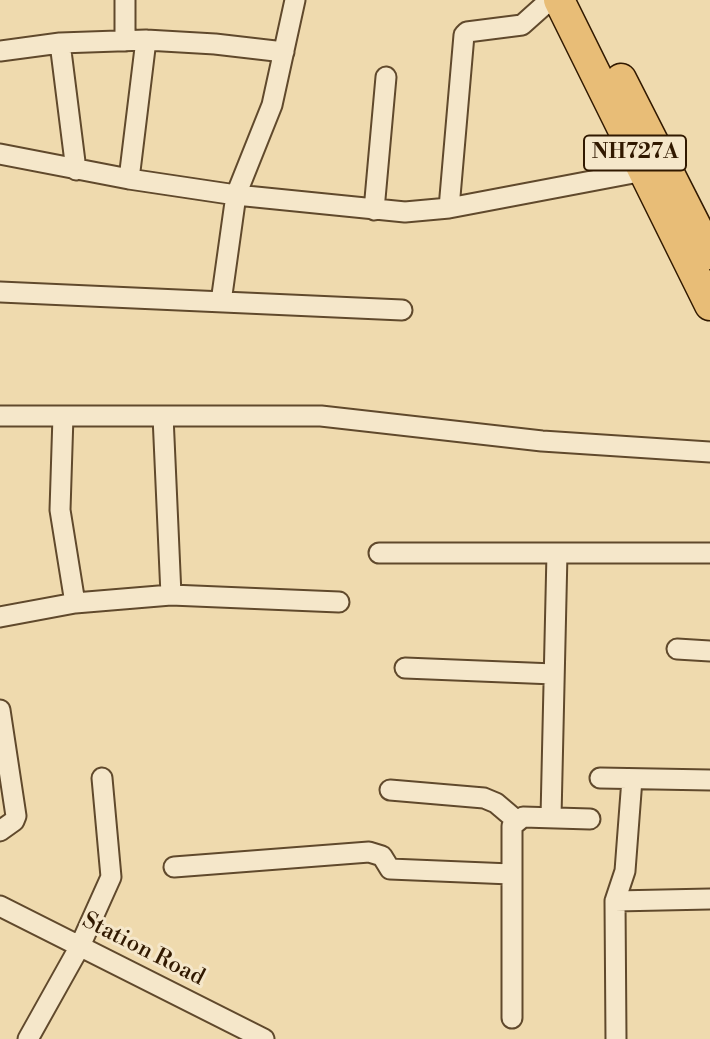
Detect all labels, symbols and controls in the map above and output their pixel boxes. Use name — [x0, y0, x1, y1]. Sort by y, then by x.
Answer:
road number: NH727A — [584, 136, 686, 170]
street label: Station Road — [77, 907, 209, 993]

